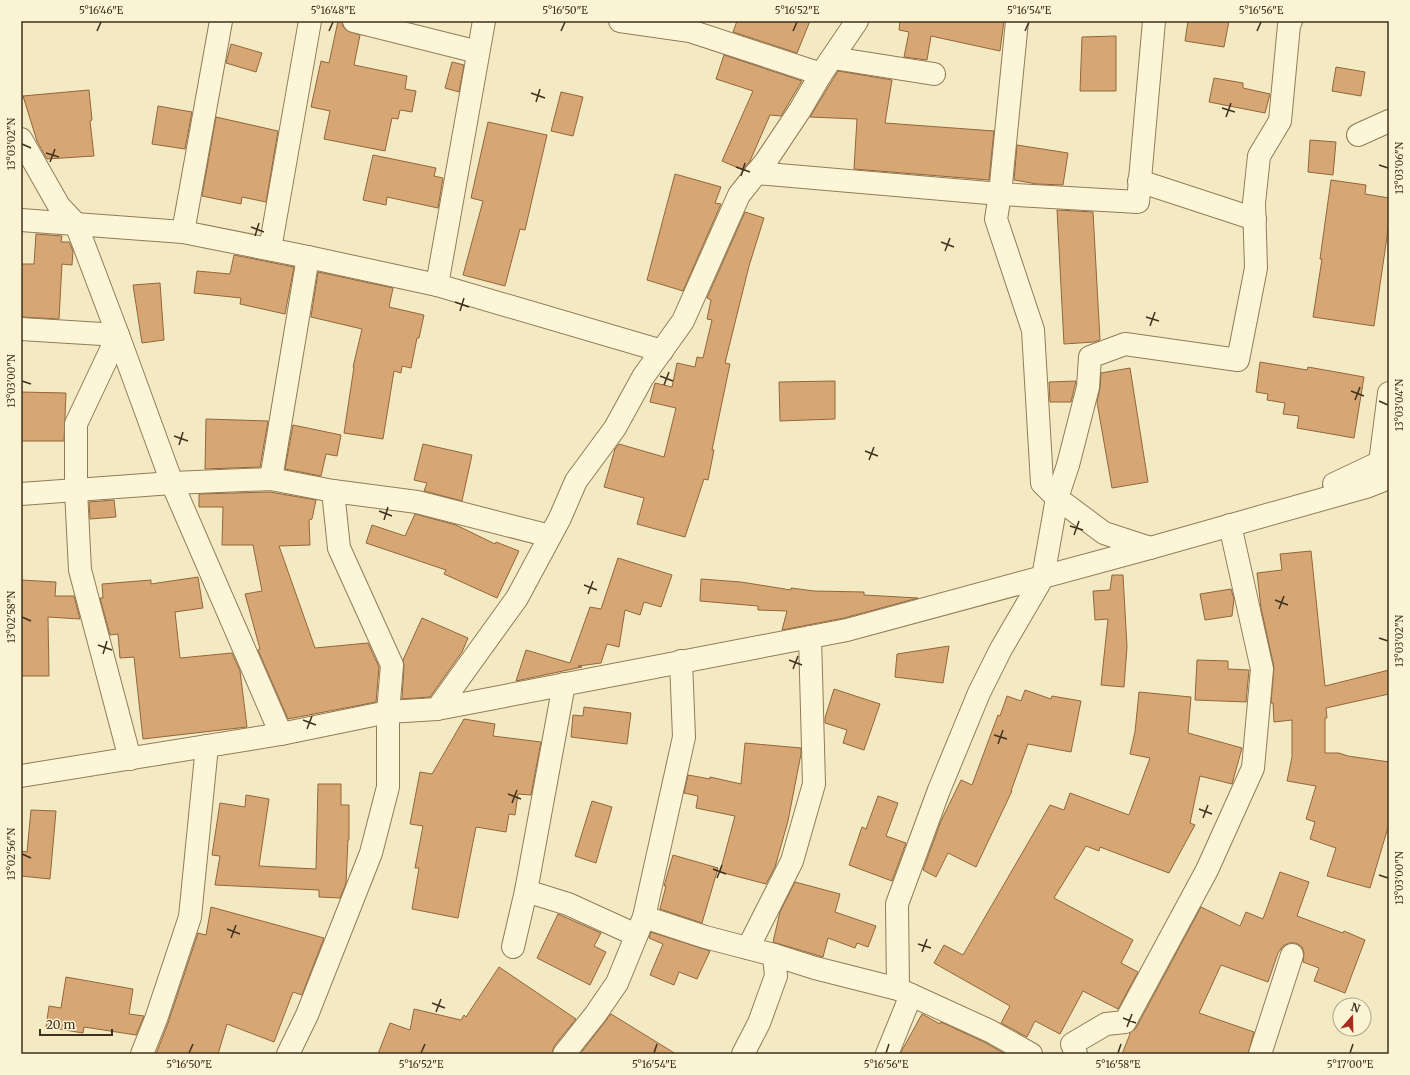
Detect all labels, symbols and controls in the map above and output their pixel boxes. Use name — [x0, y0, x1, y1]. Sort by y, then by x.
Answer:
text: 5°16'46"E — [79, 4, 124, 17]
text: 5°16'48"E — [311, 4, 356, 17]
text: 5°16'50"E — [542, 4, 588, 17]
text: 5°16'52"E — [775, 4, 820, 17]
text: 5°16'54"E — [1007, 4, 1052, 17]
text: 5°16'56"E — [1239, 4, 1284, 17]
text: 13°03'02"N — [5, 117, 18, 170]
text: 13°03'06"N — [1393, 141, 1406, 194]
text: 13°03'00"N — [5, 354, 18, 408]
text: 13°03'04"N — [1393, 379, 1406, 431]
text: 13°02'58"N — [5, 590, 18, 643]
text: 13°03'02"N — [1393, 614, 1406, 667]
text: 13°02'56"N — [5, 828, 18, 880]
text: 13°03'00"N — [1393, 851, 1406, 905]
north arrow — [1332, 997, 1372, 1037]
text: N — [1349, 1000, 1362, 1016]
scale bar — [40, 1011, 112, 1037]
text: 20 m — [46, 1017, 75, 1032]
text: 5°16'50"E — [166, 1058, 212, 1071]
text: 5°16'52"E — [399, 1058, 444, 1071]
text: 5°16'54"E — [632, 1058, 677, 1071]
text: 5°16'56"E — [864, 1058, 909, 1071]
text: 5°16'58"E — [1096, 1058, 1141, 1071]
text: 5°17'00"E — [1327, 1058, 1374, 1071]

